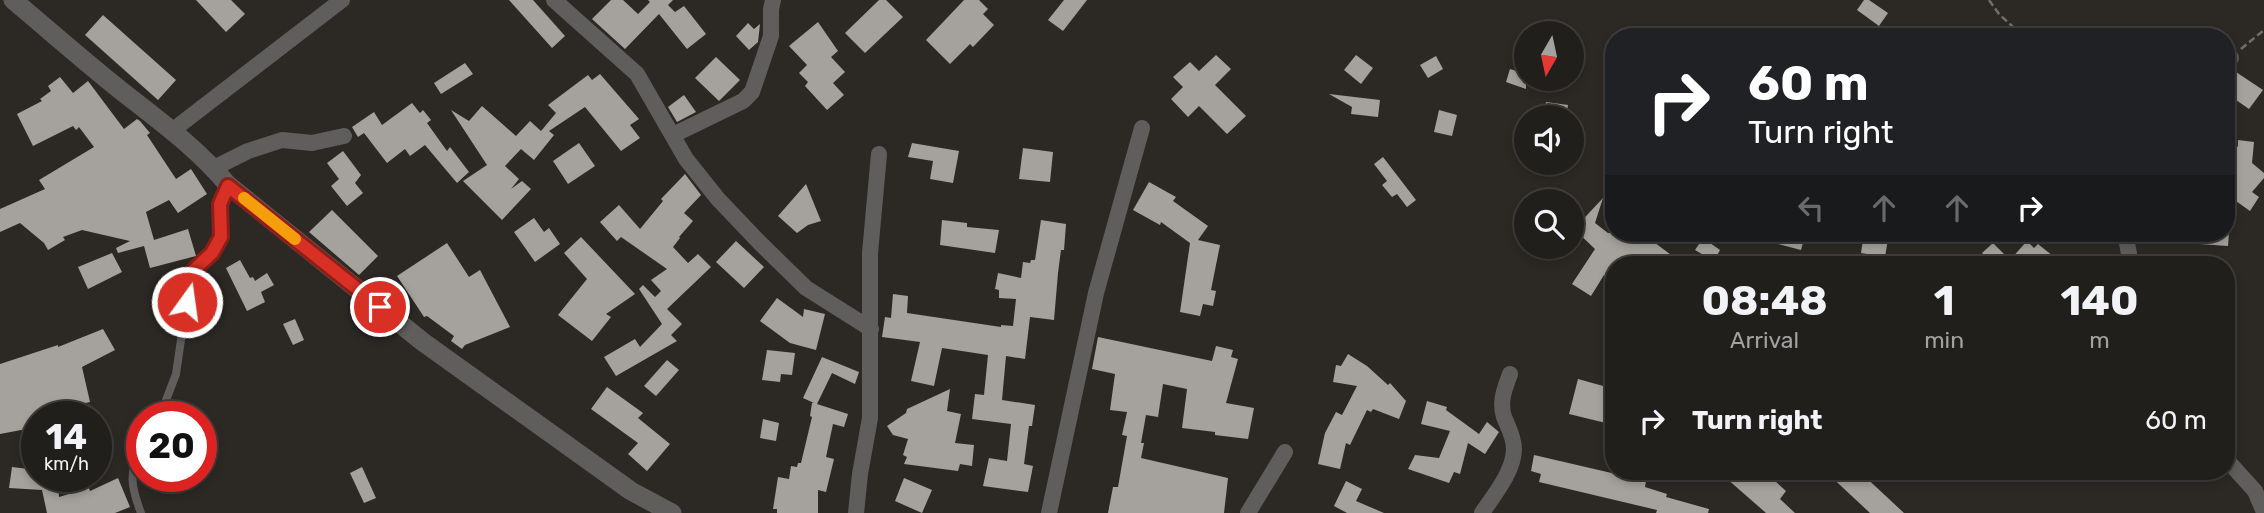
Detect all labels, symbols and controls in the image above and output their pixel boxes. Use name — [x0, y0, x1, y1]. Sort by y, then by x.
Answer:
north arrow — [1514, 21, 1584, 91]
map controls — [1514, 21, 1584, 259]
text: 60 m — [1748, 54, 1869, 112]
icon: right — [1633, 56, 1724, 147]
button: sound — [1514, 105, 1584, 175]
text: Turn right — [1748, 113, 1893, 151]
button: search — [1514, 189, 1584, 259]
icon: left — [1792, 189, 1830, 227]
icon: ahead — [1865, 189, 1903, 227]
icon: ahead — [1938, 189, 1976, 227]
icon: right — [2011, 189, 2049, 227]
position arrow — [150, 265, 224, 339]
text: 08:48 — [1701, 276, 1828, 326]
text: 1 — [1934, 276, 1955, 326]
text: 140 — [2060, 276, 2139, 326]
pin — [350, 277, 410, 337]
icon: arrive — [361, 288, 399, 326]
text: Arrival — [1730, 326, 1799, 354]
text: min — [1924, 326, 1964, 354]
text: m — [2089, 326, 2110, 354]
speed limit sign: 20 — [126, 401, 217, 492]
icon: right — [1633, 402, 1671, 440]
text: Turn right — [1692, 405, 1822, 436]
text: 60 m — [2145, 405, 2207, 436]
text: 14 — [46, 416, 87, 458]
text: km/h — [44, 453, 89, 475]

